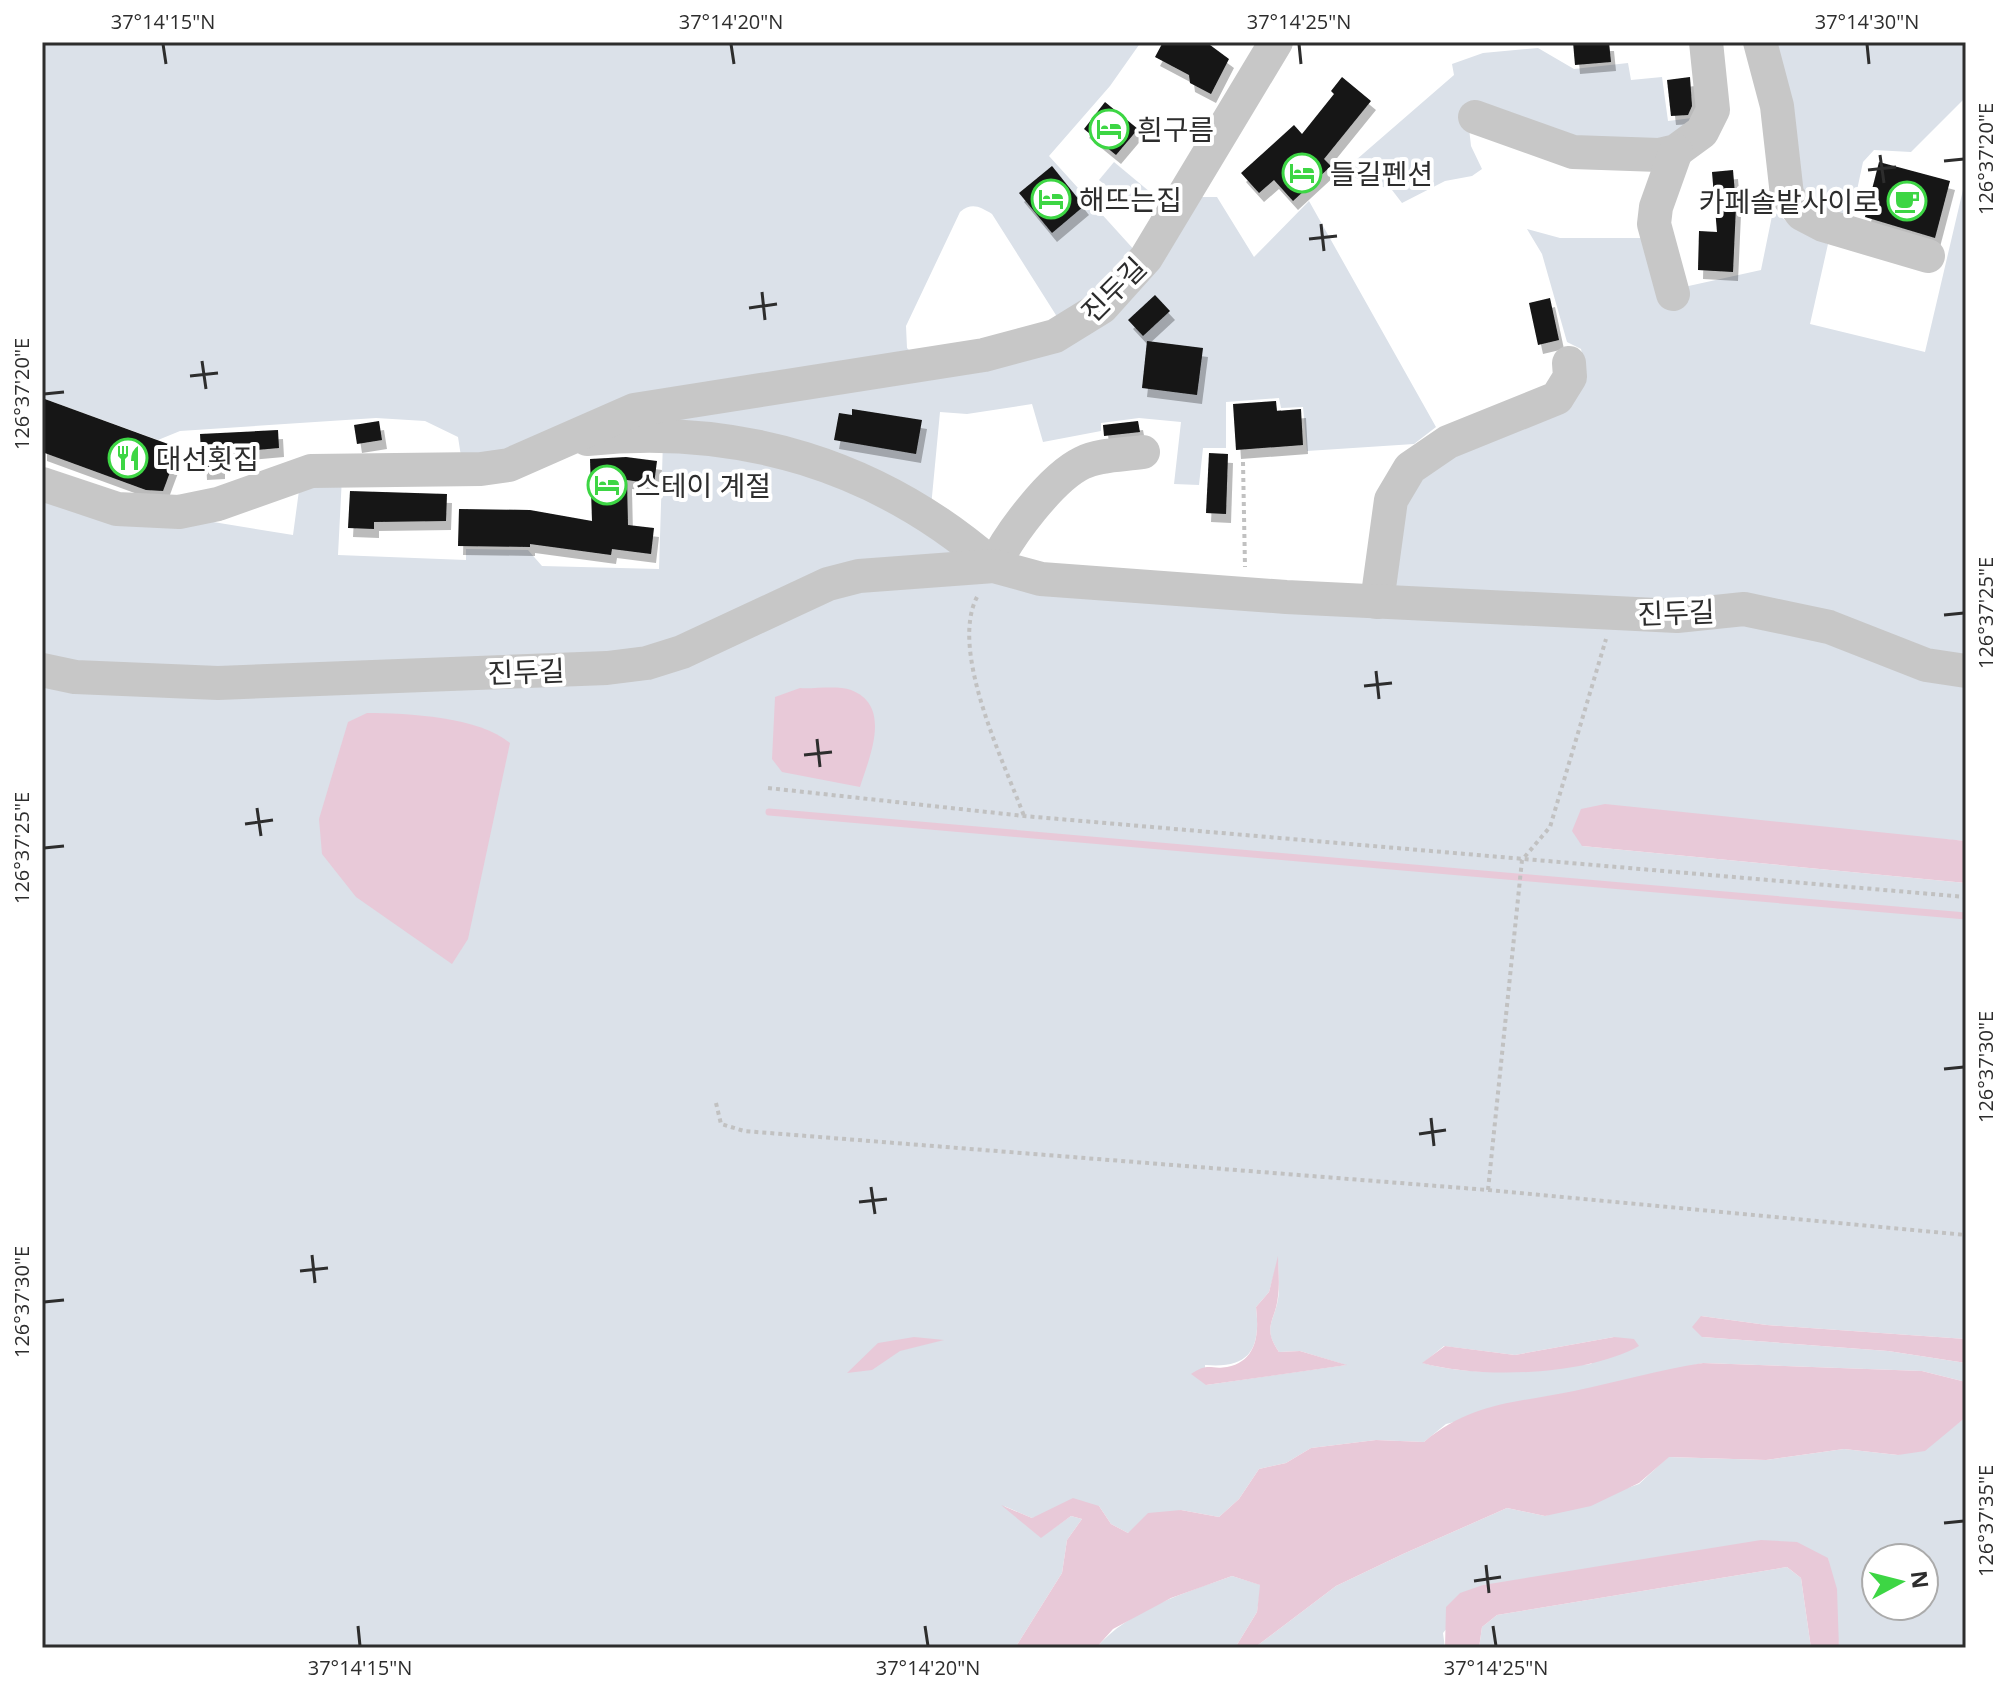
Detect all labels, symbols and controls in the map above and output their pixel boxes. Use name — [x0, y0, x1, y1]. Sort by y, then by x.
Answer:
text: 37°14'15"N — [111, 8, 215, 35]
text: 37°14'20"N — [679, 8, 783, 35]
text: 37°14'25"N — [1247, 8, 1351, 35]
text: 37°14'30"N — [1815, 8, 1919, 35]
text: 126°37'20"E — [1972, 103, 1999, 215]
hotel icon: 흰구름 — [1088, 108, 1130, 150]
place label: 흰구름 — [1137, 110, 1214, 148]
hotel icon: 들길펜션 — [1281, 152, 1323, 194]
place label: 들길펜션 — [1330, 154, 1433, 192]
hotel icon: 해뜨는집 — [1030, 178, 1072, 220]
place label: 해뜨는집 — [1079, 180, 1182, 218]
cafe icon: 카페솔밭사이로 — [1886, 180, 1928, 222]
place label: 카페솔밭사이로 — [1699, 182, 1879, 220]
street label: 진두길 — [1072, 248, 1154, 330]
text: 126°37'20"E — [8, 338, 35, 450]
restaurant icon: 대선횟집 — [107, 437, 149, 479]
place label: 대선횟집 — [156, 439, 259, 477]
hotel icon: 스테이 계절 — [586, 464, 628, 506]
place label: 스테이 계절 — [635, 466, 771, 504]
text: 126°37'25"E — [1972, 557, 1999, 669]
street label: 진두길 — [1637, 592, 1715, 632]
street label: 진두길 — [487, 651, 565, 691]
text: 126°37'25"E — [8, 792, 35, 904]
text: 126°37'30"E — [1972, 1011, 1999, 1123]
text: 126°37'30"E — [8, 1246, 35, 1358]
text: 126°37'35"E — [1972, 1465, 1999, 1577]
north arrow — [1860, 1542, 1940, 1622]
text: N — [1905, 1569, 1937, 1590]
text: 37°14'15"N — [308, 1654, 412, 1681]
text: 37°14'20"N — [876, 1654, 980, 1681]
text: 37°14'25"N — [1444, 1654, 1548, 1681]

